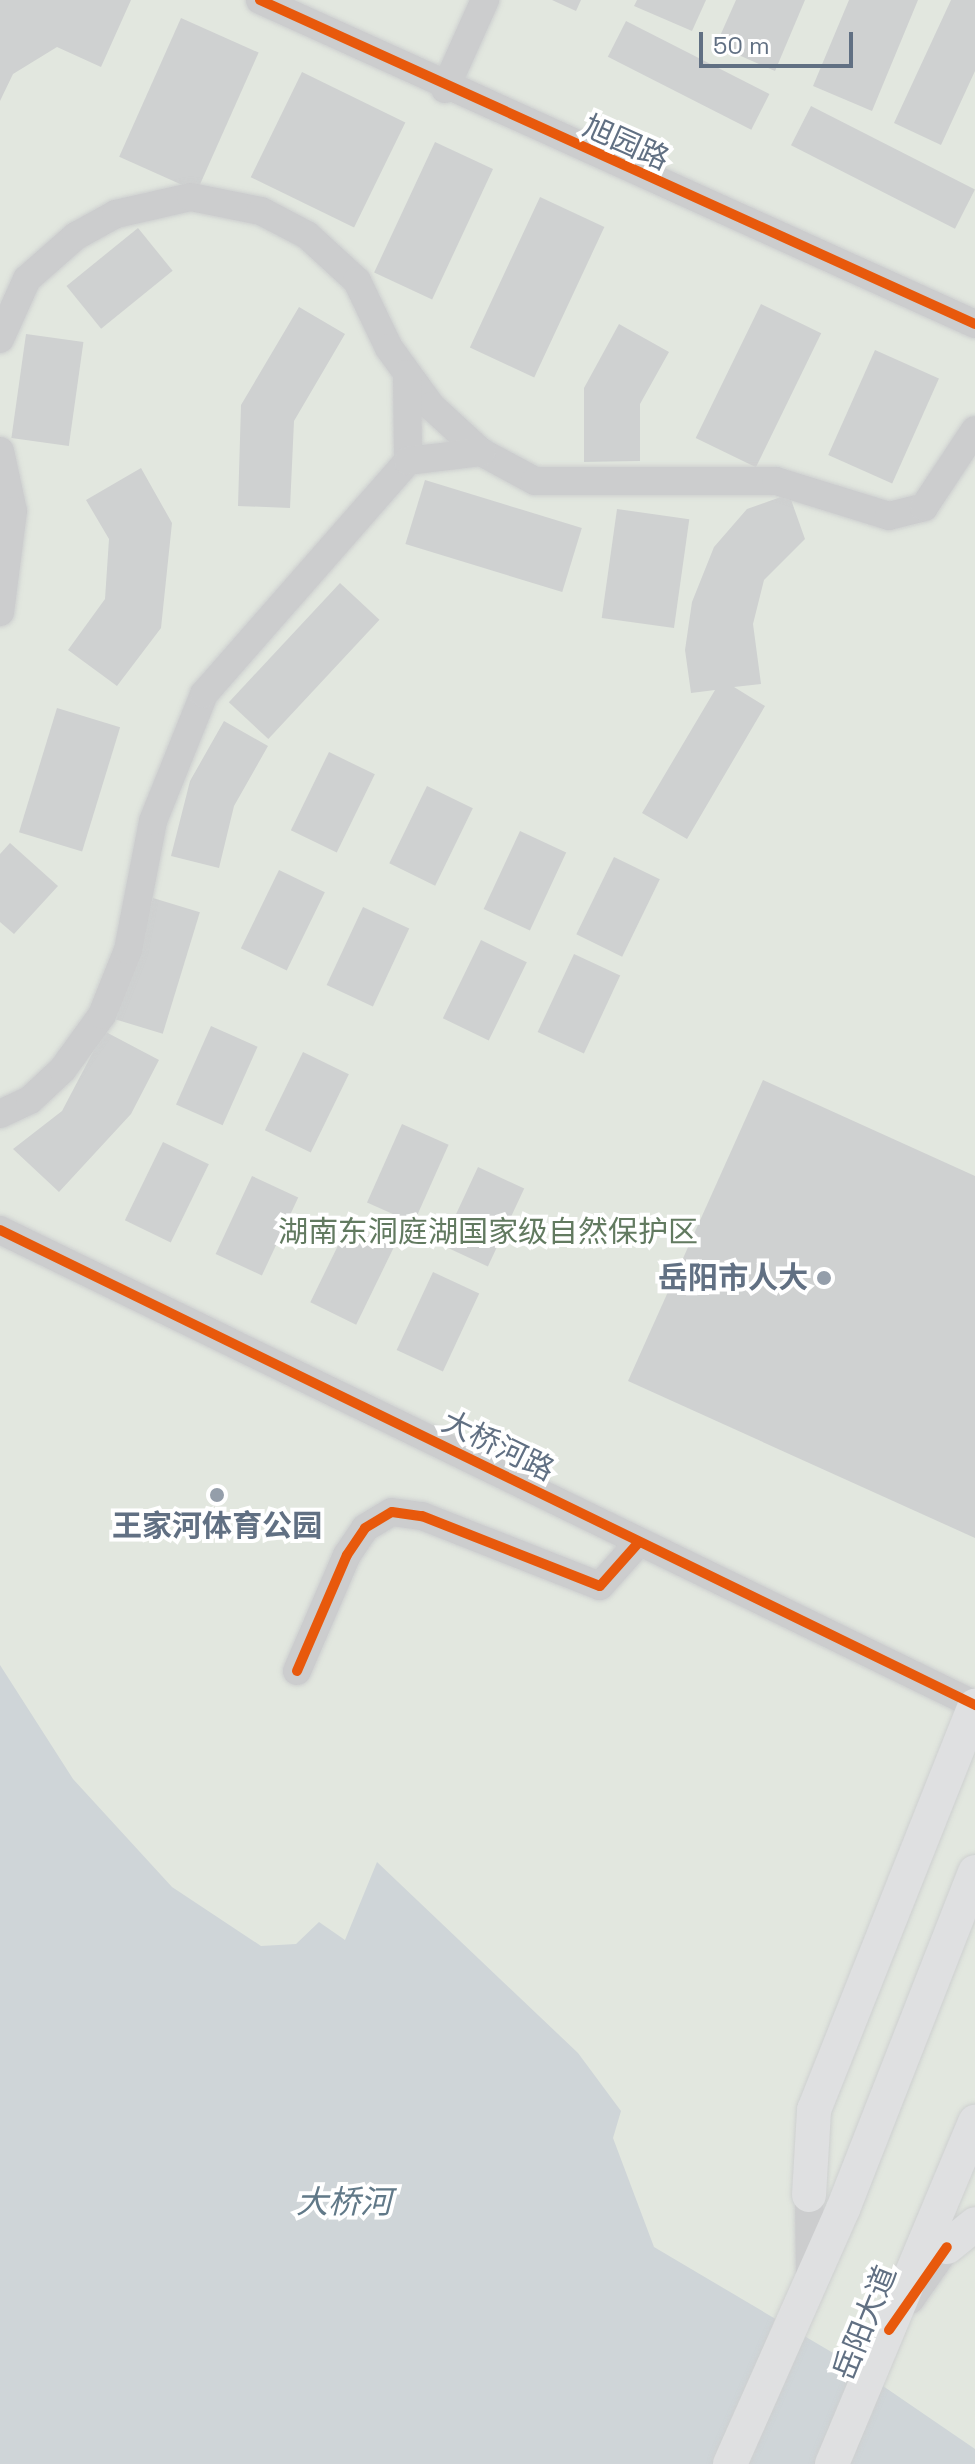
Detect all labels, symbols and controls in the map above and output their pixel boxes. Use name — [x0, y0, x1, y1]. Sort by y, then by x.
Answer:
scale bar — [703, 16, 857, 66]
text: 50 m — [713, 30, 770, 61]
street label: 旭园路 — [578, 108, 674, 178]
park label: 湖南东洞庭湖国家级自然保护区 — [278, 1214, 698, 1250]
place label: 岳阳市人大 — [658, 1260, 808, 1296]
marker: 岳阳市人大 — [815, 1269, 833, 1287]
street label: 大桥河路 — [436, 1404, 560, 1488]
marker: 王家河体育公园 — [208, 1486, 226, 1504]
place label: 王家河体育公园 — [112, 1508, 322, 1544]
water label: 大桥河 — [296, 2183, 392, 2221]
street label: 岳阳大道 — [826, 2261, 904, 2385]

